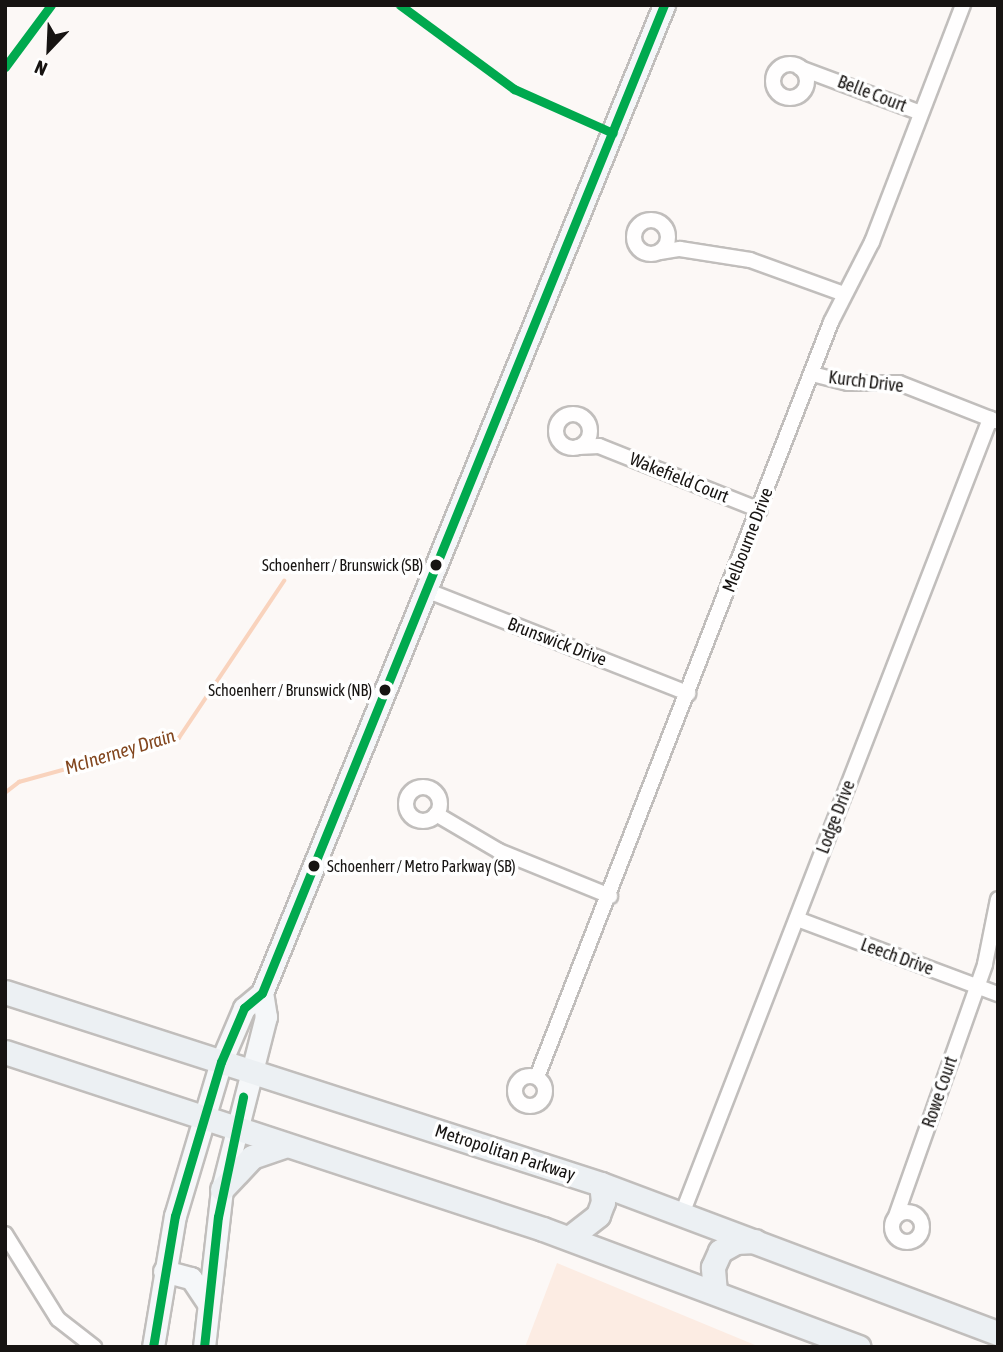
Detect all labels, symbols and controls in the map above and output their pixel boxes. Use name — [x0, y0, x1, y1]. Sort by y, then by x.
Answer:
north arrow — [14, 14, 84, 84]
text: N — [31, 56, 50, 81]
street label: Belle Court — [834, 71, 910, 117]
street label: Kurch Drive — [827, 367, 905, 397]
street label: Wakefield Court — [626, 448, 732, 508]
street label: Melbourne Drive — [718, 485, 778, 595]
place label: Schoenherr / Brunswick (SB) — [262, 555, 423, 575]
marker: Schoenherr / Brunswick (SB) — [429, 558, 443, 572]
street label: Brunswick Drive — [504, 613, 610, 671]
place label: Schoenherr / Brunswick (NB) — [208, 680, 372, 700]
marker: Schoenherr / Brunswick (NB) — [378, 683, 392, 697]
water label: McInerney Drain — [62, 724, 178, 780]
street label: Lodge Drive — [812, 777, 860, 857]
place label: Schoenherr / Metro Parkway (SB) — [327, 856, 516, 876]
marker: Schoenherr / Metro Parkway (SB) — [307, 859, 321, 873]
street label: Leech Drive — [858, 934, 936, 980]
street label: Rowe Court — [918, 1053, 962, 1131]
street label: Metropolitan Parkway — [432, 1120, 578, 1186]

